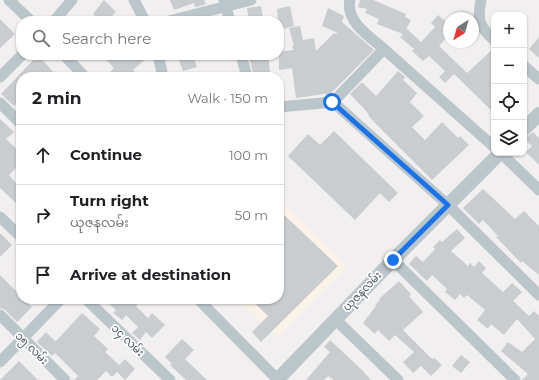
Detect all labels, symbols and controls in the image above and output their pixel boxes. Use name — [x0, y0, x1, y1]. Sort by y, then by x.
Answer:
north arrow — [443, 12, 479, 48]
map controls — [491, 12, 527, 156]
button: + — [491, 12, 527, 48]
search box — [16, 16, 284, 60]
icon: search — [30, 27, 52, 49]
text: Search here — [62, 29, 151, 48]
button: − — [491, 48, 527, 84]
button: locate — [491, 84, 527, 120]
text: 2 min — [32, 88, 82, 108]
text: Walk · 150 m — [187, 90, 268, 106]
route start — [323, 93, 341, 111]
button: layers — [491, 120, 527, 156]
icon: ahead — [32, 144, 54, 166]
text: Continue — [70, 145, 142, 164]
text: 100 m — [229, 147, 268, 163]
text: Turn right — [70, 191, 149, 210]
icon: right — [32, 204, 54, 226]
text: 50 m — [235, 207, 268, 223]
text: ယုဇနလမ်း — [70, 214, 129, 230]
route end — [384, 251, 402, 269]
icon: arrive — [32, 264, 54, 286]
text: Arrive at destination — [70, 265, 231, 284]
street label: ယုဇနလမ်း — [340, 268, 386, 315]
street label: ၁၄ လမ်း — [107, 321, 147, 361]
street label: ၁၅ လမ်း — [11, 329, 52, 369]

